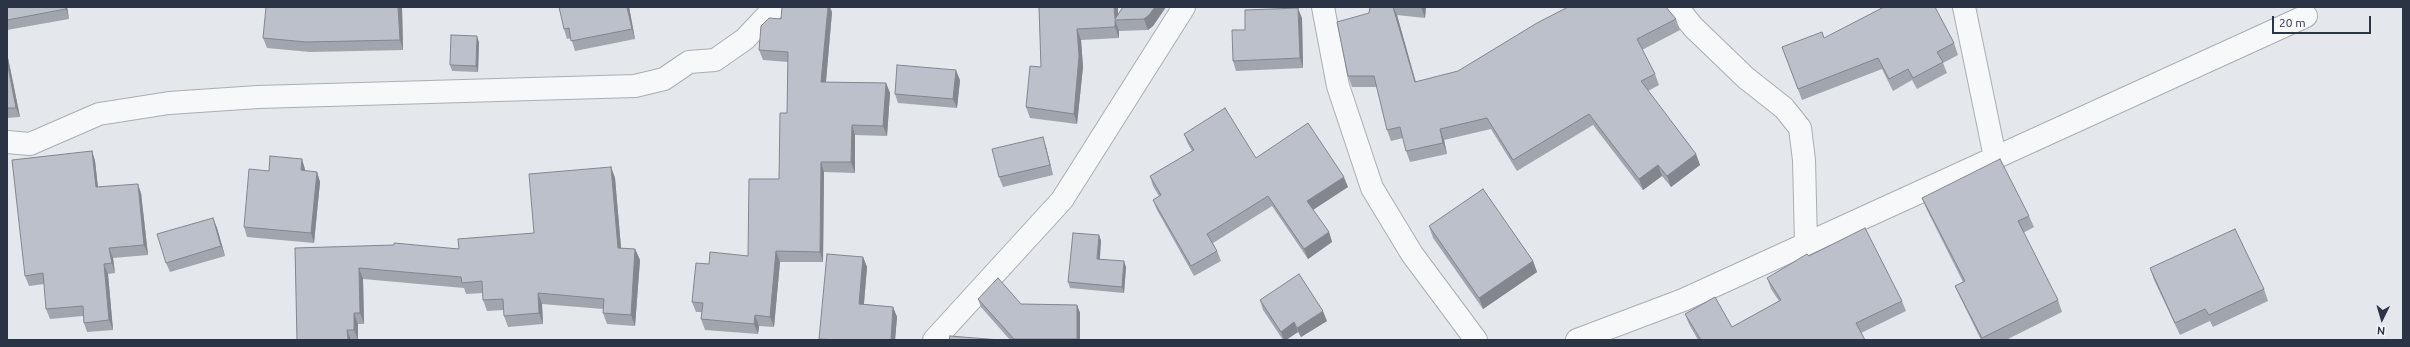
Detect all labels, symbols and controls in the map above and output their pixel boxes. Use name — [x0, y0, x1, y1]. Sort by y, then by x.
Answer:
scale bar — [2274, 8, 2373, 34]
text: 20 m — [2279, 16, 2306, 29]
north arrow — [2362, 299, 2402, 339]
text: N — [2376, 325, 2386, 337]

